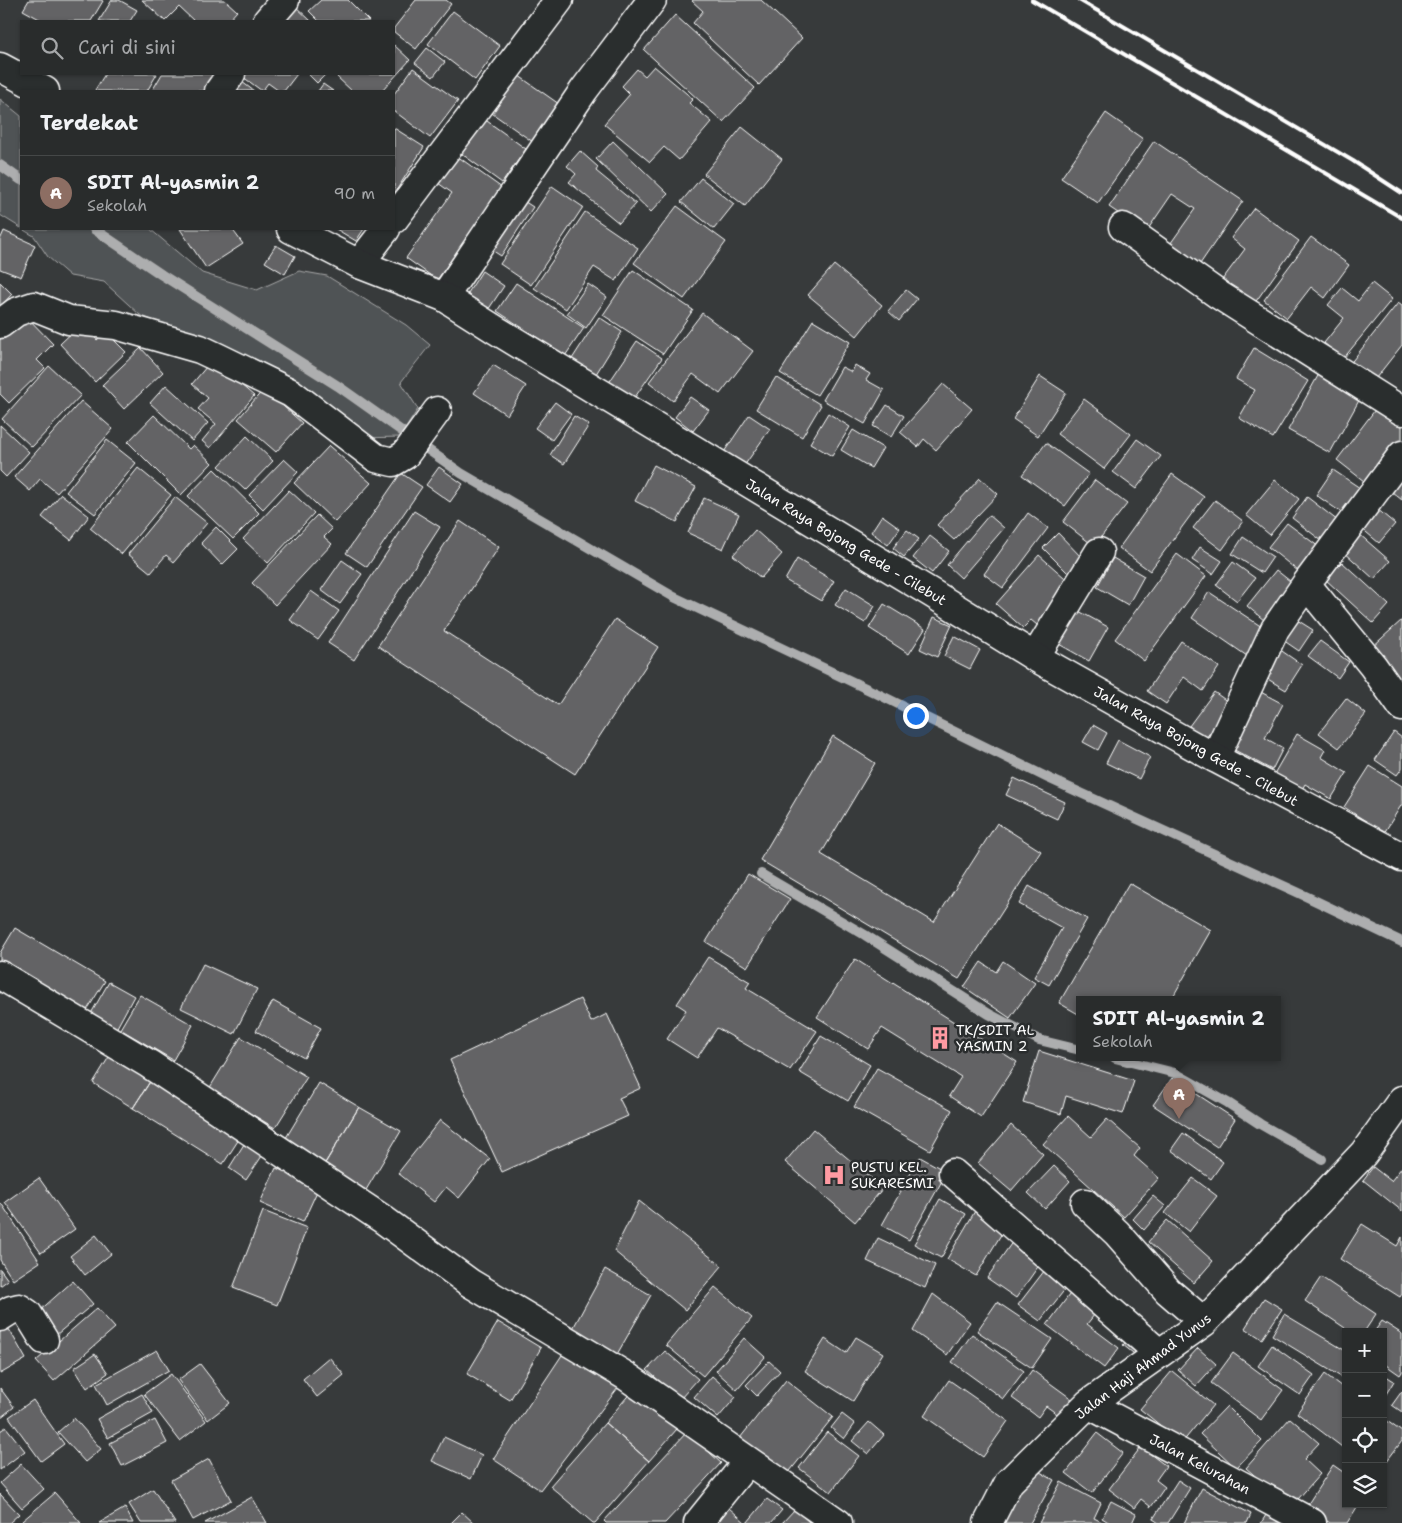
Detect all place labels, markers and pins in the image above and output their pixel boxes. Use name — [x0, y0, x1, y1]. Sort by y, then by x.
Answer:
place label: TK/SDIT AL YASMIN 2 — [956, 1021, 1035, 1055]
building icon: TK/SDIT AL YASMIN 2 — [927, 1025, 953, 1051]
pin: A — [1163, 1078, 1195, 1119]
place label: PUSTU KEL. SUKARESMI — [851, 1158, 934, 1192]
hospital icon: PUSTU KEL. SUKARESMI — [821, 1162, 847, 1188]

